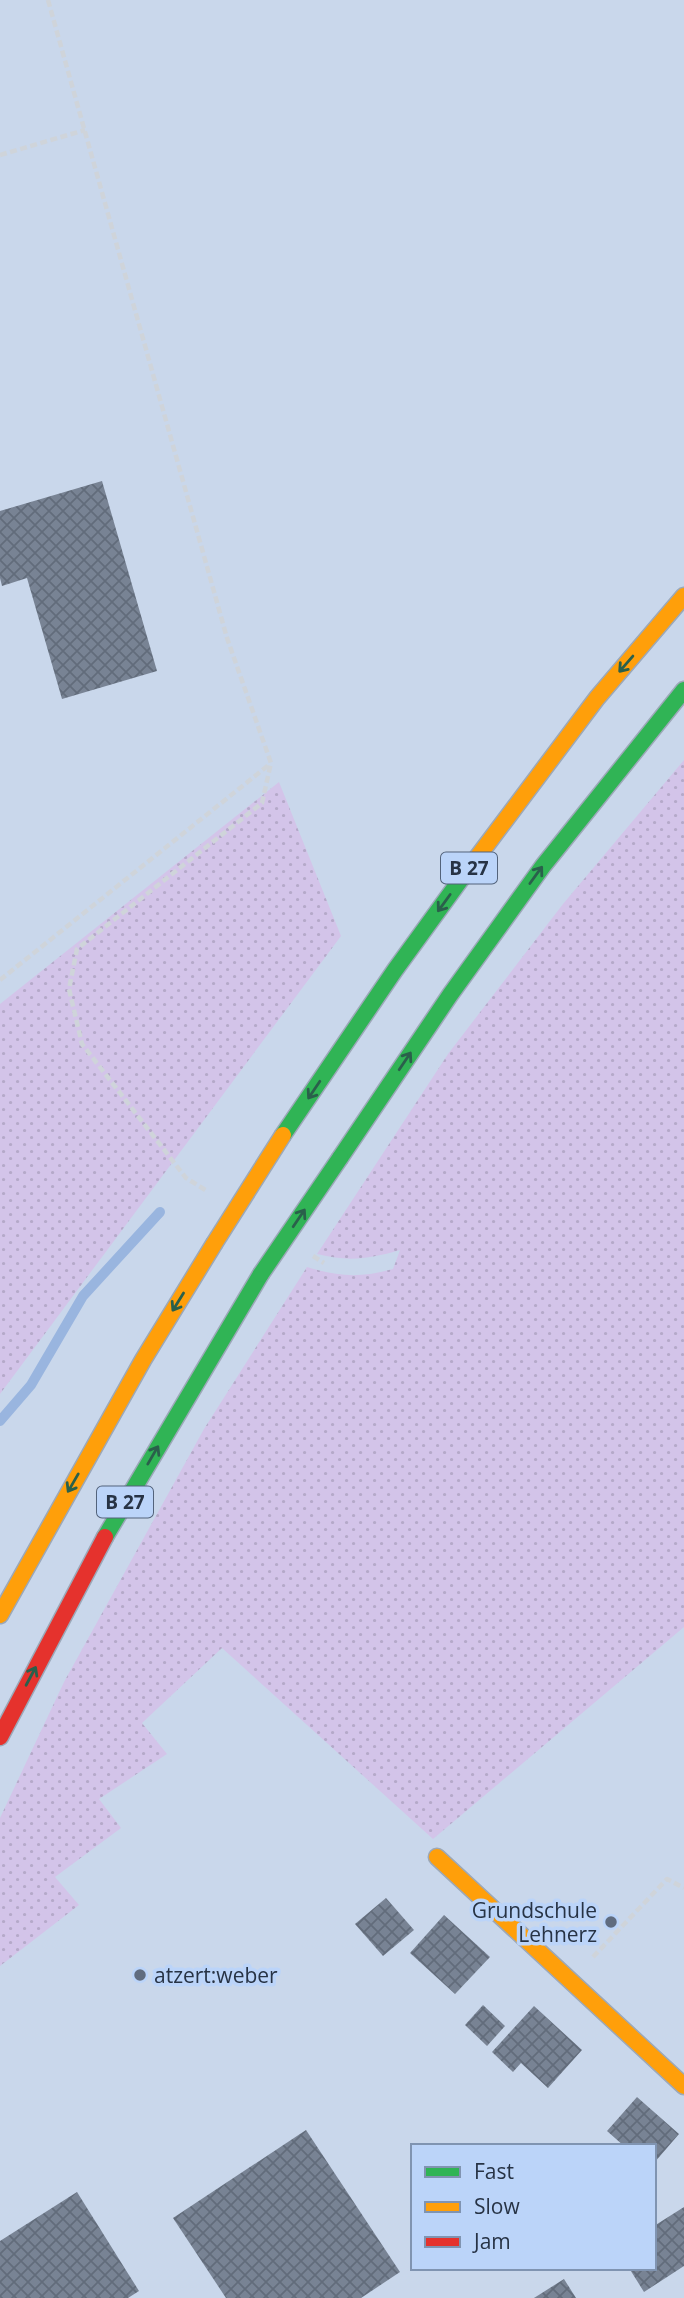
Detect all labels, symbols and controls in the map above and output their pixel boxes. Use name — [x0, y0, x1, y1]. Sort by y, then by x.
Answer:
one-way arrow — [618, 655, 634, 673]
road number: B 27 — [441, 852, 497, 884]
one-way arrow — [529, 866, 543, 885]
one-way arrow — [436, 893, 451, 912]
one-way arrow — [398, 1052, 412, 1071]
one-way arrow — [307, 1080, 321, 1099]
one-way arrow — [292, 1209, 307, 1228]
one-way arrow — [171, 1292, 185, 1312]
one-way arrow — [146, 1446, 160, 1466]
one-way arrow — [66, 1473, 80, 1493]
road number: B 27 — [97, 1486, 153, 1518]
one-way arrow — [25, 1666, 38, 1687]
place label: Grundschule Lehnerz — [472, 1896, 597, 1948]
marker: Grundschule Lehnerz — [603, 1914, 619, 1930]
place label: atzert:weber — [154, 1961, 278, 1989]
marker: atzert:weber — [132, 1967, 148, 1983]
legend — [411, 2144, 656, 2270]
text: Fast — [474, 2157, 514, 2185]
text: Slow — [474, 2192, 520, 2220]
text: Jam — [472, 2227, 511, 2255]

